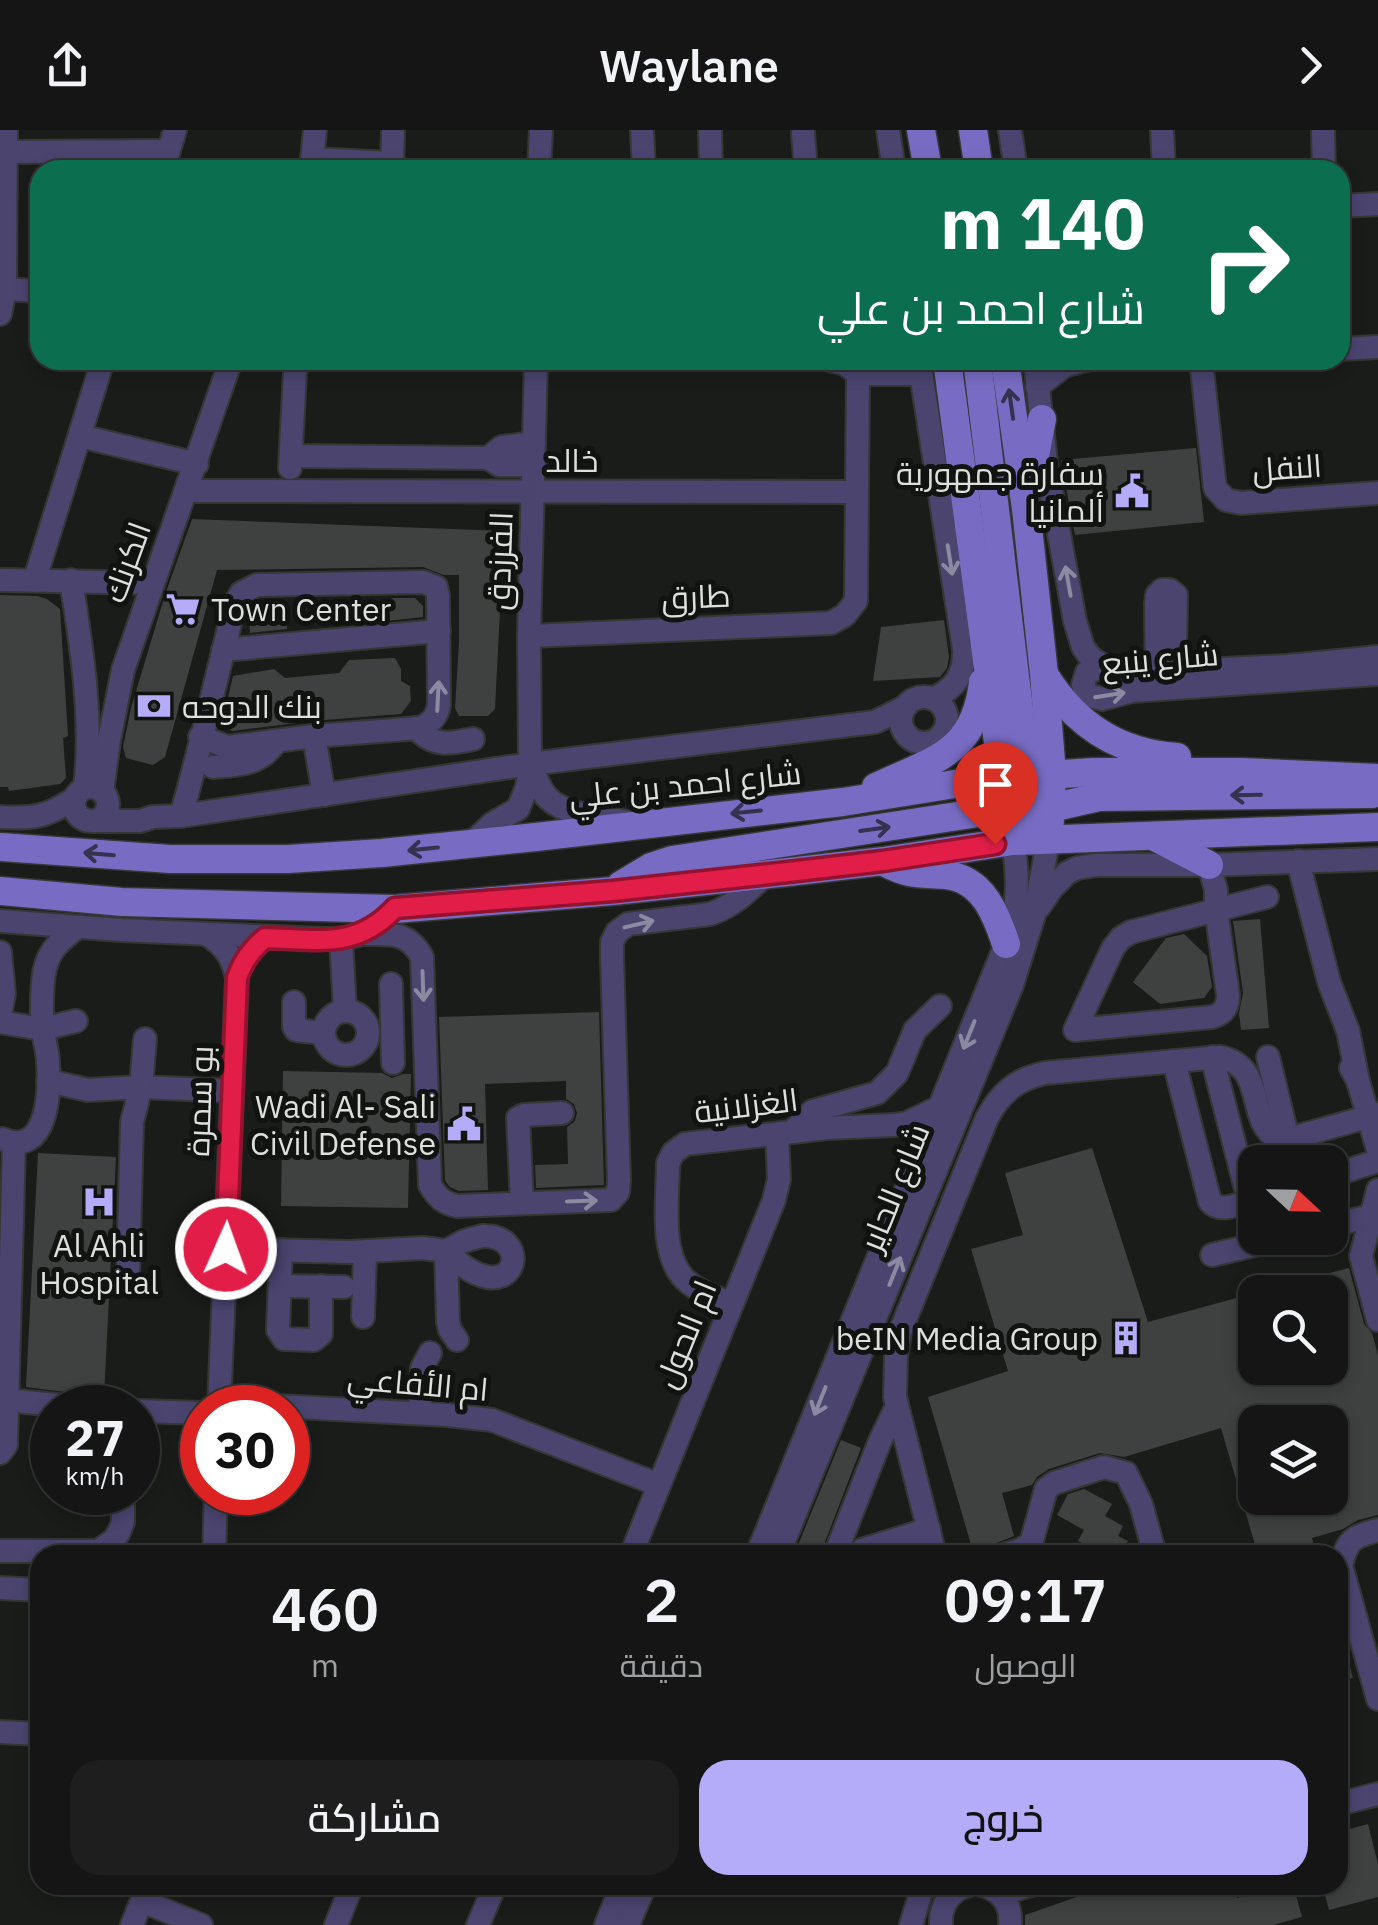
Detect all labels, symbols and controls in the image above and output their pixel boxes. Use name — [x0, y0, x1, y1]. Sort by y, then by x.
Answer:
text: Waylane — [599, 36, 779, 94]
icon: share — [40, 38, 95, 93]
icon: forward — [1283, 38, 1338, 93]
text: 140 m — [940, 177, 1145, 268]
icon: right — [1180, 200, 1310, 330]
text: شارع احمد بن علي — [817, 278, 1145, 336]
one-way arrow — [1001, 388, 1019, 421]
street label: خالد — [545, 439, 599, 481]
street label: النفل — [1251, 444, 1323, 490]
place label: سفارة جمهورية ألمانيا — [896, 452, 1104, 531]
public building icon: سفارة جمهورية ألمانيا — [1113, 472, 1151, 510]
street label: الفرزدق — [476, 511, 522, 611]
street label: الكرنك — [92, 516, 160, 608]
one-way arrow — [942, 543, 960, 576]
one-way arrow — [1058, 566, 1077, 598]
street label: طارق — [661, 574, 731, 618]
place label: Town Center — [211, 588, 392, 630]
supermarket icon: Town Center — [164, 590, 202, 628]
street label: شارع ينبع — [1100, 632, 1220, 686]
one-way arrow — [429, 680, 448, 712]
place label: بنك الدوحه — [182, 685, 322, 727]
one-way arrow — [1093, 685, 1125, 704]
bank icon: بنك الدوحه — [135, 687, 173, 725]
pin — [953, 742, 1038, 845]
street label: شارع احمد بن علي — [567, 751, 804, 822]
icon: arrive — [968, 757, 1023, 812]
one-way arrow — [1230, 786, 1262, 805]
one-way arrow — [730, 803, 762, 822]
one-way arrow — [858, 820, 891, 838]
one-way arrow — [407, 839, 440, 858]
one-way arrow — [83, 844, 115, 863]
one-way arrow — [622, 914, 654, 933]
one-way arrow — [414, 970, 433, 1002]
one-way arrow — [959, 1019, 977, 1050]
street label: بو سمرة — [176, 1045, 222, 1157]
street label: الغزلانية — [692, 1078, 800, 1132]
place label: Wadi Al- Sali Civil Defense — [250, 1085, 436, 1164]
public building icon: Wadi Al- Sali Civil Defense — [445, 1105, 483, 1143]
street label: شارع الحاير — [849, 1117, 940, 1260]
north arrow — [1238, 1145, 1348, 1255]
map controls — [1238, 1145, 1348, 1515]
hospital icon: Al Ahli Hospital — [80, 1183, 118, 1221]
one-way arrow — [565, 1191, 597, 1210]
position arrow — [174, 1197, 278, 1301]
place label: Al Ahli Hospital — [39, 1224, 159, 1303]
one-way arrow — [887, 1256, 905, 1286]
street label: ام الحول — [644, 1274, 727, 1395]
button: search — [1238, 1275, 1348, 1385]
place label: beIN Media Group — [836, 1317, 1098, 1359]
building icon: beIN Media Group — [1107, 1319, 1145, 1357]
street label: ام الأفاعي — [345, 1356, 490, 1415]
speed limit sign: 30 — [180, 1385, 310, 1515]
one-way arrow — [810, 1385, 828, 1415]
text: 27 — [65, 1405, 125, 1470]
button: layers — [1238, 1405, 1348, 1515]
text: km/h — [66, 1459, 124, 1492]
text: 2 — [643, 1560, 679, 1639]
text: 09:17 — [944, 1560, 1107, 1639]
text: 460 — [271, 1569, 379, 1648]
text: m — [311, 1644, 339, 1686]
text: دقيقة — [620, 1644, 703, 1686]
text: الوصول — [975, 1644, 1077, 1686]
button: مشاركة — [70, 1760, 679, 1875]
button: خروج — [699, 1760, 1308, 1875]

